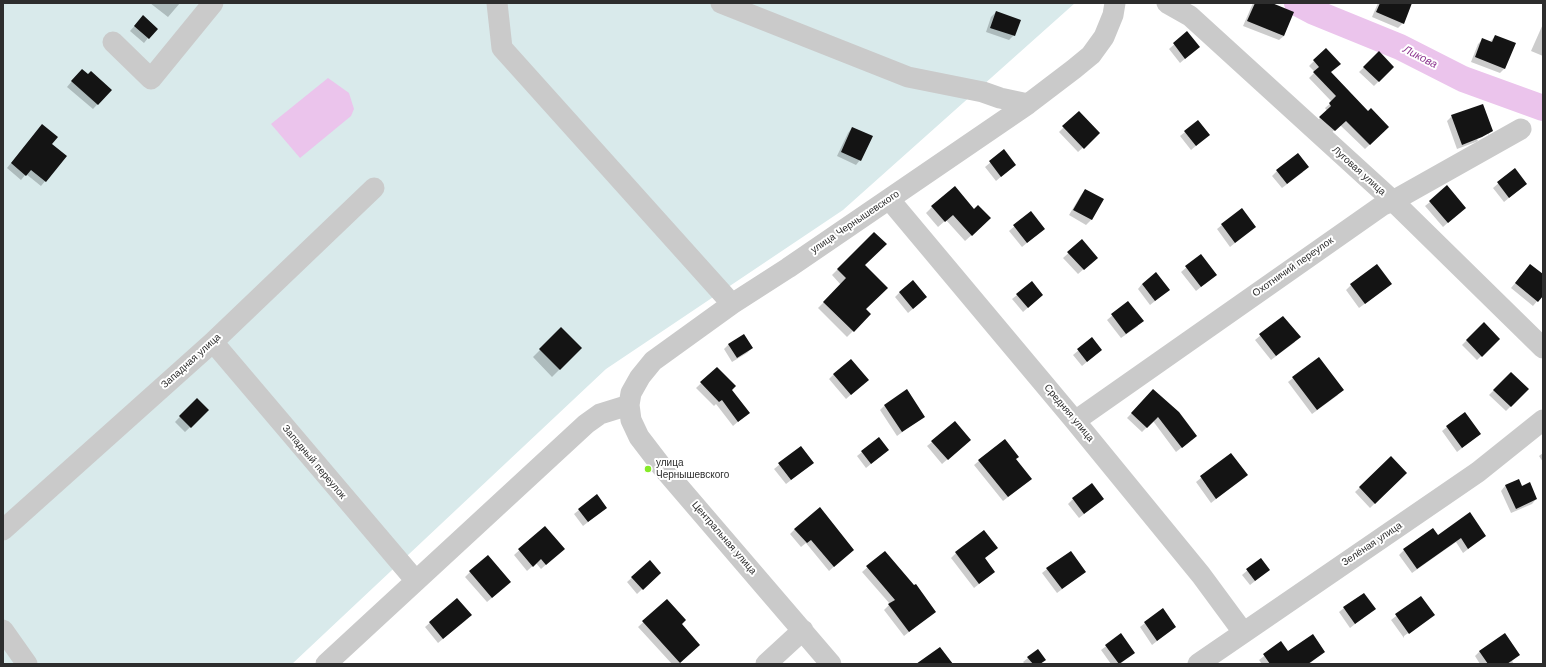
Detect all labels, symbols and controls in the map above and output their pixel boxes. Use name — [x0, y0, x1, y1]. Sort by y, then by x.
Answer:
water label: Ликова — [1401, 43, 1439, 71]
street label: Луговая улица — [1330, 144, 1388, 198]
street label: улица Чернышевского — [808, 188, 902, 256]
street label: Охотничий переулок — [1250, 235, 1336, 299]
street label: Западная улица — [159, 331, 223, 391]
street label: Средняя улица — [1042, 382, 1096, 444]
street label: Западный переулок — [280, 423, 348, 501]
place label: улица Чернышевского — [656, 457, 729, 480]
marker: улица Чернышевского — [643, 464, 653, 474]
street label: Центральная улица — [689, 499, 759, 577]
street label: Зелёная улица — [1340, 519, 1404, 569]

